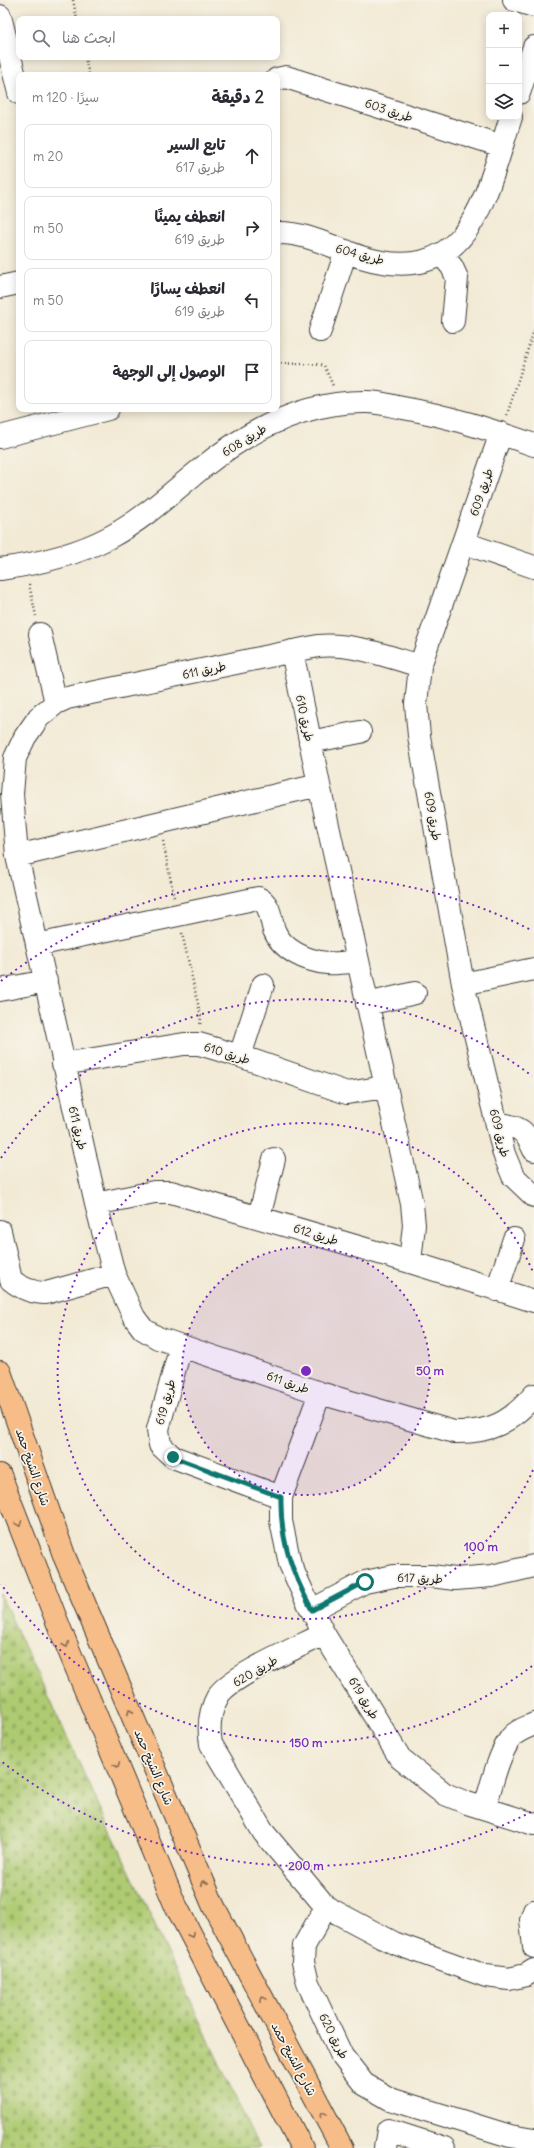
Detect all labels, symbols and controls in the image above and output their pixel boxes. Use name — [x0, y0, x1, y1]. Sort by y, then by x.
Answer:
map controls — [486, 12, 522, 120]
button: + — [486, 12, 522, 48]
search box — [16, 16, 280, 60]
icon: search — [30, 27, 52, 49]
text: ابحث هنا — [62, 28, 116, 47]
button: − — [486, 48, 522, 84]
button: layers — [486, 84, 522, 120]
text: 2 دقيقة — [211, 86, 264, 108]
text: سيرًا · 120 m — [32, 89, 99, 106]
street label: طريق 603 — [363, 95, 415, 125]
text: تابع السير — [168, 135, 225, 154]
icon: ahead — [241, 145, 263, 167]
text: 20 m — [33, 148, 63, 165]
text: طريق 617 — [176, 159, 225, 176]
text: انعطف يمينًا — [154, 207, 225, 226]
icon: right — [241, 217, 263, 239]
text: 50 m — [33, 220, 64, 237]
text: طريق 619 — [174, 231, 225, 248]
street label: طريق 604 — [334, 240, 386, 268]
text: انعطف يسارًا — [151, 279, 225, 298]
icon: left — [241, 289, 263, 311]
text: 50 m — [33, 292, 64, 309]
text: طريق 619 — [174, 303, 225, 320]
icon: arrive — [241, 361, 263, 383]
text: الوصول إلى الوجهة — [112, 362, 225, 381]
street label: طريق 608 — [219, 420, 269, 460]
street label: طريق 609 — [466, 466, 496, 518]
street label: طريق 611 — [181, 658, 227, 682]
street label: طريق 610 — [293, 693, 317, 743]
street label: طريق 609 — [421, 790, 445, 842]
street label: طريق 610 — [202, 1039, 252, 1067]
street label: طريق 611 — [66, 1105, 90, 1151]
street label: طريق 609 — [487, 1107, 513, 1159]
street label: طريق 612 — [292, 1220, 340, 1248]
text: 50 m — [416, 1363, 445, 1378]
centre of rings — [299, 1364, 313, 1378]
street label: طريق 611 — [265, 1368, 311, 1396]
street label: طريق 619 — [152, 1378, 178, 1426]
street label: شارع الشيخ حمد — [11, 1426, 53, 1508]
route end — [164, 1448, 182, 1466]
one-way arrow — [14, 1521, 22, 1528]
text: 100 m — [464, 1539, 498, 1554]
street label: طريق 617 — [397, 1570, 443, 1586]
route start — [356, 1573, 374, 1591]
one-way arrow — [62, 1642, 70, 1649]
street label: طريق 620 — [230, 1652, 280, 1690]
street label: طريق 619 — [346, 1674, 382, 1722]
one-way arrow — [126, 1709, 134, 1716]
street label: شارع الشيخ حمد — [129, 1727, 177, 1808]
text: 150 m — [290, 1735, 323, 1750]
one-way arrow — [112, 1760, 120, 1768]
text: 200 m — [288, 1858, 324, 1873]
one-way arrow — [200, 1879, 208, 1886]
one-way arrow — [187, 1931, 194, 1938]
one-way arrow — [259, 1996, 267, 2003]
street label: طريق 620 — [316, 2011, 352, 2061]
street label: شارع الشيخ حمد — [267, 2020, 320, 2099]
one-way arrow — [320, 2111, 328, 2118]

